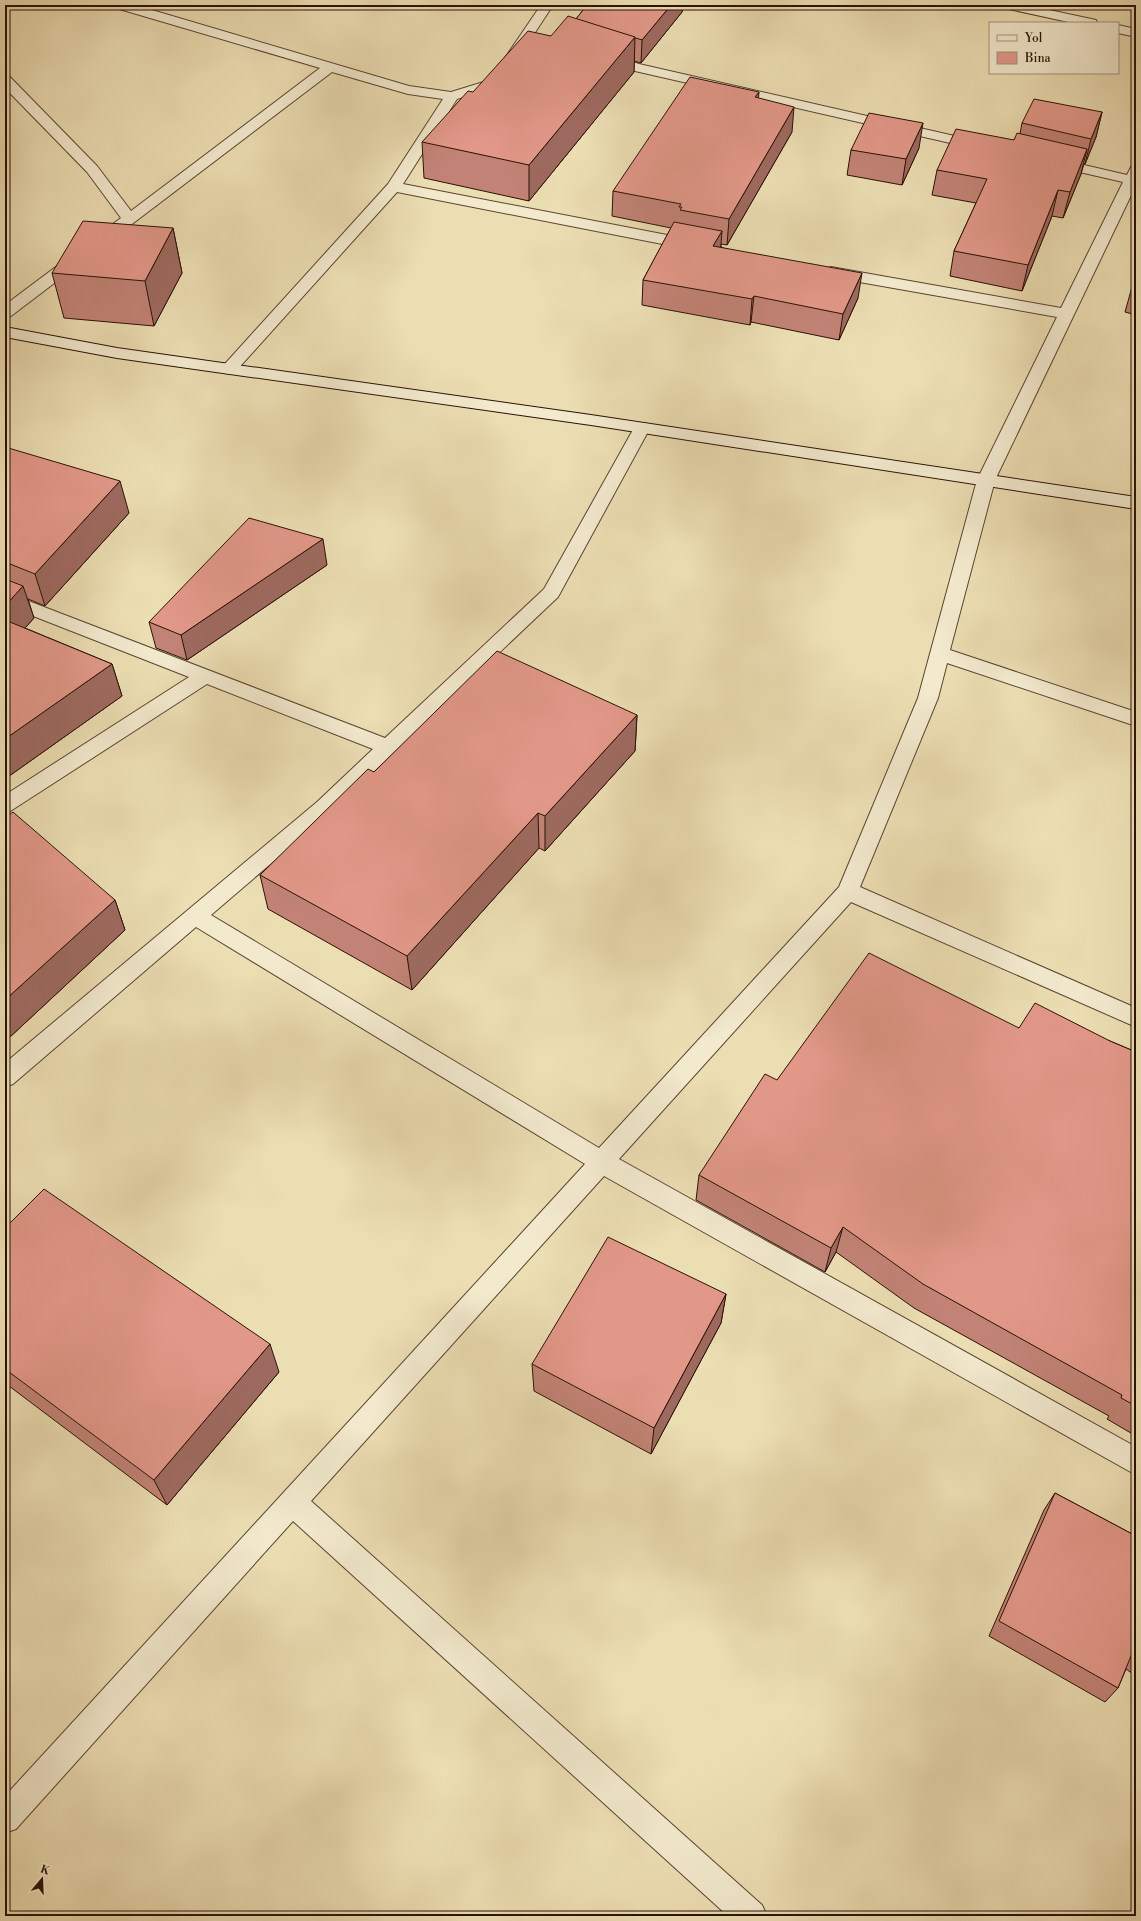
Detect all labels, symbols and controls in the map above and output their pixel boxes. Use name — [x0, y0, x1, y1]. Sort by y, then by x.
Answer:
legend — [989, 22, 1119, 74]
text: Yol — [1024, 31, 1043, 46]
text: Bina — [1024, 51, 1052, 66]
north arrow — [22, 1859, 62, 1899]
text: K — [38, 1862, 52, 1879]

